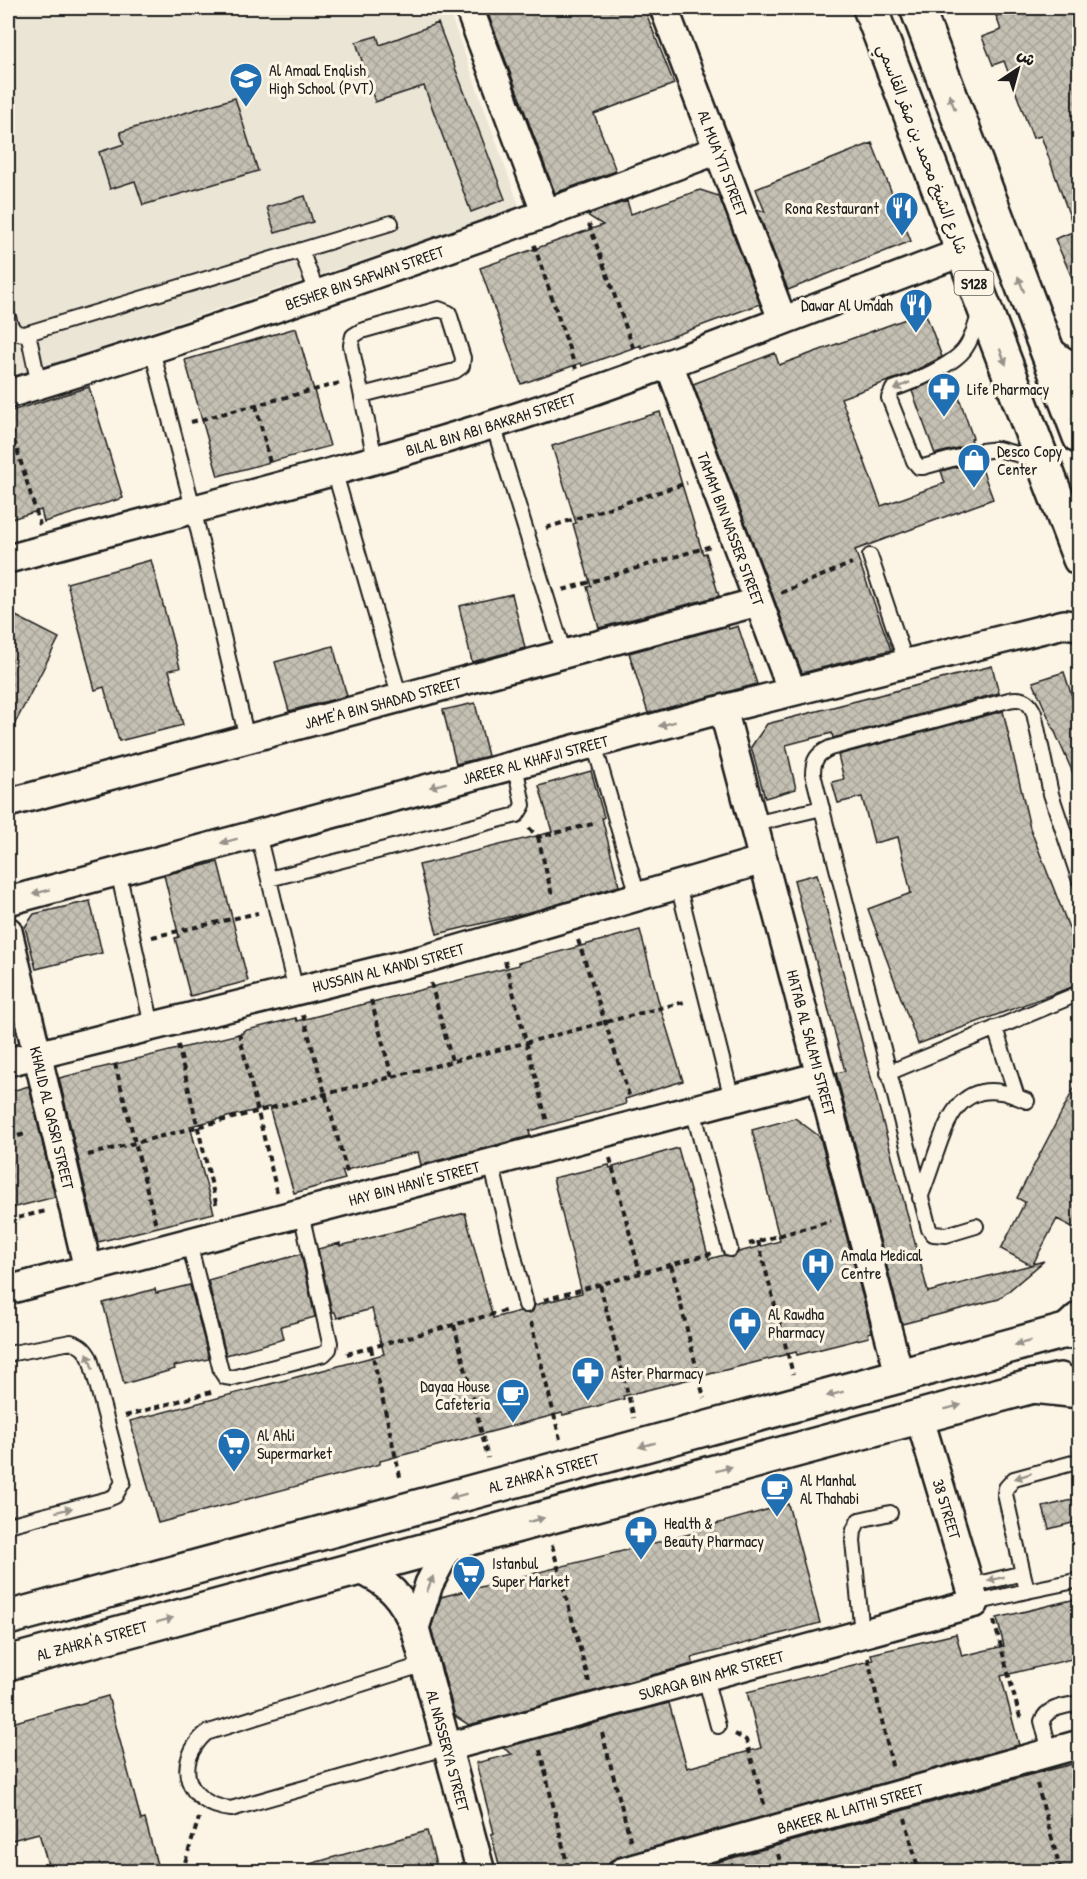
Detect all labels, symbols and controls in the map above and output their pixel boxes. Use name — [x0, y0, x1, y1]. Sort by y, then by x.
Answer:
north arrow — [988, 39, 1048, 99]
street label: شارع الشيخ محمد بن صقر القاسمي — [869, 41, 973, 259]
text: ش — [1013, 43, 1040, 71]
place label: Al Amaal English High School (PVT) — [269, 59, 374, 99]
school or university icon: Al Amaal English High School (PVT) — [228, 61, 264, 108]
one-way arrow — [947, 92, 957, 110]
street label: AL MUA'YTI STREET — [693, 107, 753, 220]
restaurant icon: Rona Restaurant — [884, 190, 920, 237]
place label: Rona Restaurant — [785, 197, 879, 219]
street label: BESHER BIN SAFWAN STREET — [282, 240, 447, 315]
road number: S128 — [954, 271, 994, 295]
one-way arrow — [1016, 275, 1026, 293]
restaurant icon: Dawar Al Umdah — [898, 287, 934, 334]
place label: Dawar Al Umdah — [801, 294, 893, 316]
one-way arrow — [998, 348, 1008, 366]
pharmacy icon: Life Pharmacy — [926, 371, 962, 418]
place label: Life Pharmacy — [967, 378, 1050, 400]
one-way arrow — [893, 380, 911, 390]
street label: BILAL BIN ABI BAKRAH STREET — [403, 387, 579, 461]
place label: Desco Copy Center — [997, 440, 1063, 480]
shop icon: Desco Copy Center — [956, 442, 992, 489]
street label: TAMAM BIN NASSER STREET — [692, 449, 770, 609]
street label: JAME'A BIN SHADAD STREET — [302, 671, 464, 734]
one-way arrow — [658, 720, 676, 730]
street label: JAREER AL KHAFJI STREET — [460, 729, 611, 790]
one-way arrow — [429, 781, 447, 791]
one-way arrow — [220, 837, 238, 847]
one-way arrow — [32, 888, 50, 897]
street label: HUSSAIN AL KANDI STREET — [310, 937, 467, 997]
street label: HATAB AL SALAMI STREET — [782, 967, 841, 1118]
street label: KHALID AL QASRI STREET — [25, 1044, 80, 1192]
street label: HAY BIN HANI'E STREET — [346, 1155, 483, 1211]
place label: Amala Medical Centre — [841, 1244, 923, 1284]
hospital icon: Amala Medical Centre — [800, 1246, 836, 1293]
place label: Al Rawdha Pharmacy — [768, 1303, 825, 1343]
pharmacy icon: Al Rawdha Pharmacy — [727, 1305, 763, 1352]
one-way arrow — [1014, 1339, 1032, 1349]
one-way arrow — [84, 1352, 94, 1370]
pharmacy icon: Aster Pharmacy — [570, 1355, 606, 1402]
place label: Aster Pharmacy — [611, 1362, 704, 1384]
place label: Dayaa House Cafeteria — [420, 1375, 491, 1415]
cafe icon: Dayaa House Cafeteria — [495, 1377, 531, 1424]
one-way arrow — [826, 1390, 844, 1399]
one-way arrow — [944, 1402, 962, 1411]
place label: Al Ahli Supermarket — [257, 1424, 332, 1464]
supermarket icon: Al Ahli Supermarket — [216, 1426, 252, 1473]
one-way arrow — [638, 1441, 656, 1450]
street label: AL ZAHRA'A STREET — [486, 1447, 602, 1498]
one-way arrow — [715, 1464, 733, 1473]
place label: Al Manhal Al Thahabi — [800, 1469, 859, 1509]
cafe icon: Al Manhal Al Thahabi — [759, 1471, 795, 1518]
one-way arrow — [1014, 1472, 1032, 1481]
street label: 38 STREET — [927, 1476, 967, 1542]
one-way arrow — [449, 1492, 467, 1501]
one-way arrow — [55, 1505, 73, 1515]
place label: Health & Beauty Pharmacy — [664, 1512, 764, 1552]
pharmacy icon: Health & Beauty Pharmacy — [623, 1514, 659, 1561]
one-way arrow — [527, 1515, 545, 1525]
place label: Istanbul Super Market — [492, 1552, 570, 1592]
supermarket icon: Istanbul Super Market — [451, 1554, 487, 1601]
one-way arrow — [425, 1575, 435, 1593]
one-way arrow — [987, 1575, 1005, 1585]
street label: AL ZAHRA'A STREET — [34, 1615, 150, 1666]
one-way arrow — [156, 1615, 174, 1625]
street label: SURAQA BIN AMR STREET — [636, 1645, 787, 1705]
street label: AL NASSERYA STREET — [421, 1688, 475, 1815]
street label: BAKEER AL LAITHI STREET — [775, 1777, 926, 1839]

